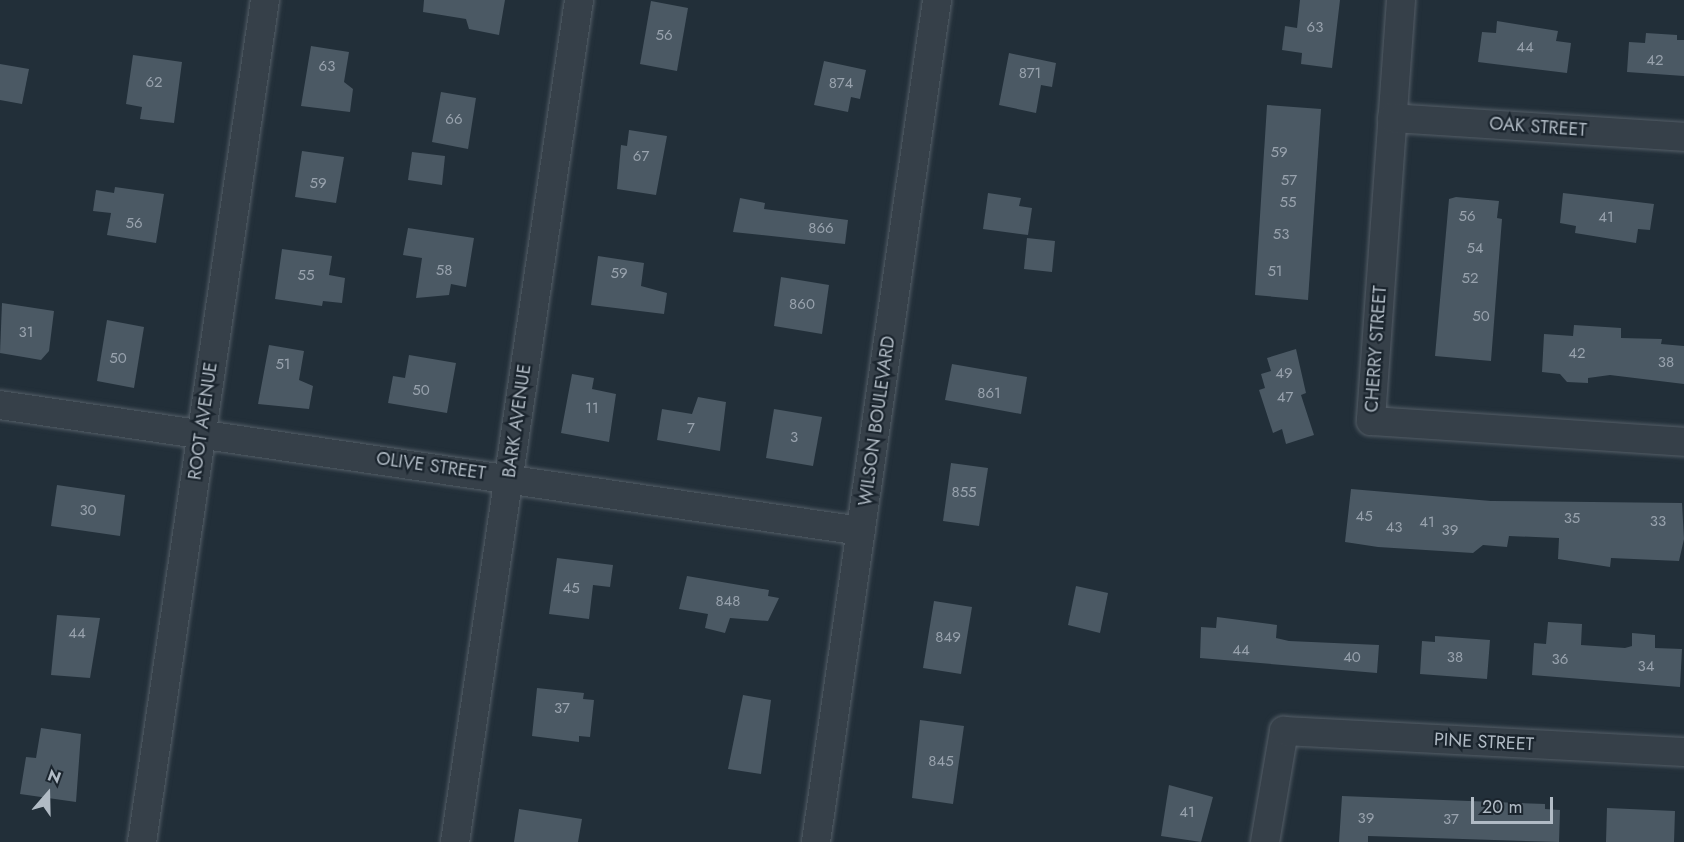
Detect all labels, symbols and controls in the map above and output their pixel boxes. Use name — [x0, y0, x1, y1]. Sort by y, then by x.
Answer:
house number: 63 — [1307, 19, 1323, 37]
house number: 56 — [655, 27, 673, 45]
house number: 44 — [1516, 39, 1534, 57]
house number: 42 — [1646, 52, 1664, 70]
house number: 63 — [319, 58, 335, 76]
house number: 871 — [1019, 65, 1041, 83]
house number: 62 — [145, 74, 163, 92]
house number: 874 — [829, 75, 853, 93]
house number: 66 — [445, 111, 463, 129]
street label: OAK STREET — [1489, 113, 1587, 141]
house number: 59 — [1270, 144, 1288, 162]
house number: 67 — [633, 148, 649, 166]
house number: 57 — [1281, 172, 1297, 190]
house number: 59 — [309, 175, 327, 193]
house number: 55 — [1280, 194, 1296, 212]
house number: 56 — [1458, 208, 1476, 226]
house number: 41 — [1598, 209, 1614, 227]
house number: 56 — [125, 215, 143, 233]
house number: 866 — [808, 220, 834, 238]
house number: 53 — [1273, 226, 1289, 244]
house number: 54 — [1466, 240, 1484, 258]
house number: 58 — [436, 262, 452, 280]
house number: 51 — [1267, 263, 1283, 281]
house number: 59 — [610, 265, 628, 283]
house number: 55 — [298, 267, 314, 285]
house number: 52 — [1462, 270, 1478, 288]
street label: CHERRY STREET — [1361, 285, 1391, 413]
house number: 860 — [789, 296, 815, 314]
house number: 50 — [1472, 308, 1490, 326]
house number: 31 — [19, 324, 33, 342]
street label: WILSON BOULEVARD — [854, 335, 900, 507]
house number: 42 — [1568, 345, 1586, 363]
house number: 50 — [109, 350, 127, 368]
house number: 38 — [1658, 354, 1674, 372]
house number: 51 — [275, 356, 291, 374]
street label: ROOT AVENUE — [184, 361, 222, 481]
street label: BARK AVENUE — [498, 363, 536, 479]
house number: 49 — [1275, 365, 1293, 383]
house number: 50 — [412, 382, 430, 400]
house number: 861 — [977, 385, 1001, 403]
house number: 47 — [1277, 389, 1293, 407]
house number: 11 — [585, 400, 599, 418]
house number: 7 — [687, 420, 695, 438]
house number: 3 — [790, 429, 798, 447]
street label: OLIVE STREET — [375, 448, 487, 484]
house number: 855 — [951, 484, 977, 502]
house number: 30 — [79, 502, 97, 520]
house number: 45 — [1355, 508, 1373, 526]
house number: 35 — [1564, 510, 1580, 528]
house number: 33 — [1650, 513, 1666, 531]
house number: 41 — [1419, 514, 1435, 532]
house number: 43 — [1386, 519, 1402, 537]
house number: 39 — [1442, 522, 1458, 540]
house number: 45 — [562, 580, 580, 598]
house number: 848 — [715, 593, 741, 611]
house number: 44 — [68, 625, 86, 643]
house number: 849 — [935, 629, 961, 647]
house number: 44 — [1232, 642, 1250, 660]
house number: 40 — [1343, 649, 1361, 667]
house number: 38 — [1447, 649, 1463, 667]
house number: 36 — [1552, 651, 1568, 669]
house number: 34 — [1638, 658, 1654, 676]
house number: 37 — [554, 700, 570, 718]
street label: PINE STREET — [1433, 729, 1535, 755]
house number: 845 — [928, 753, 954, 771]
north arrow — [18, 764, 78, 824]
text: N — [44, 764, 64, 790]
scale bar — [1474, 785, 1556, 823]
text: 20 m — [1482, 794, 1522, 820]
house number: 41 — [1179, 804, 1195, 822]
house number: 39 — [1358, 810, 1374, 828]
house number: 37 — [1443, 811, 1459, 829]

